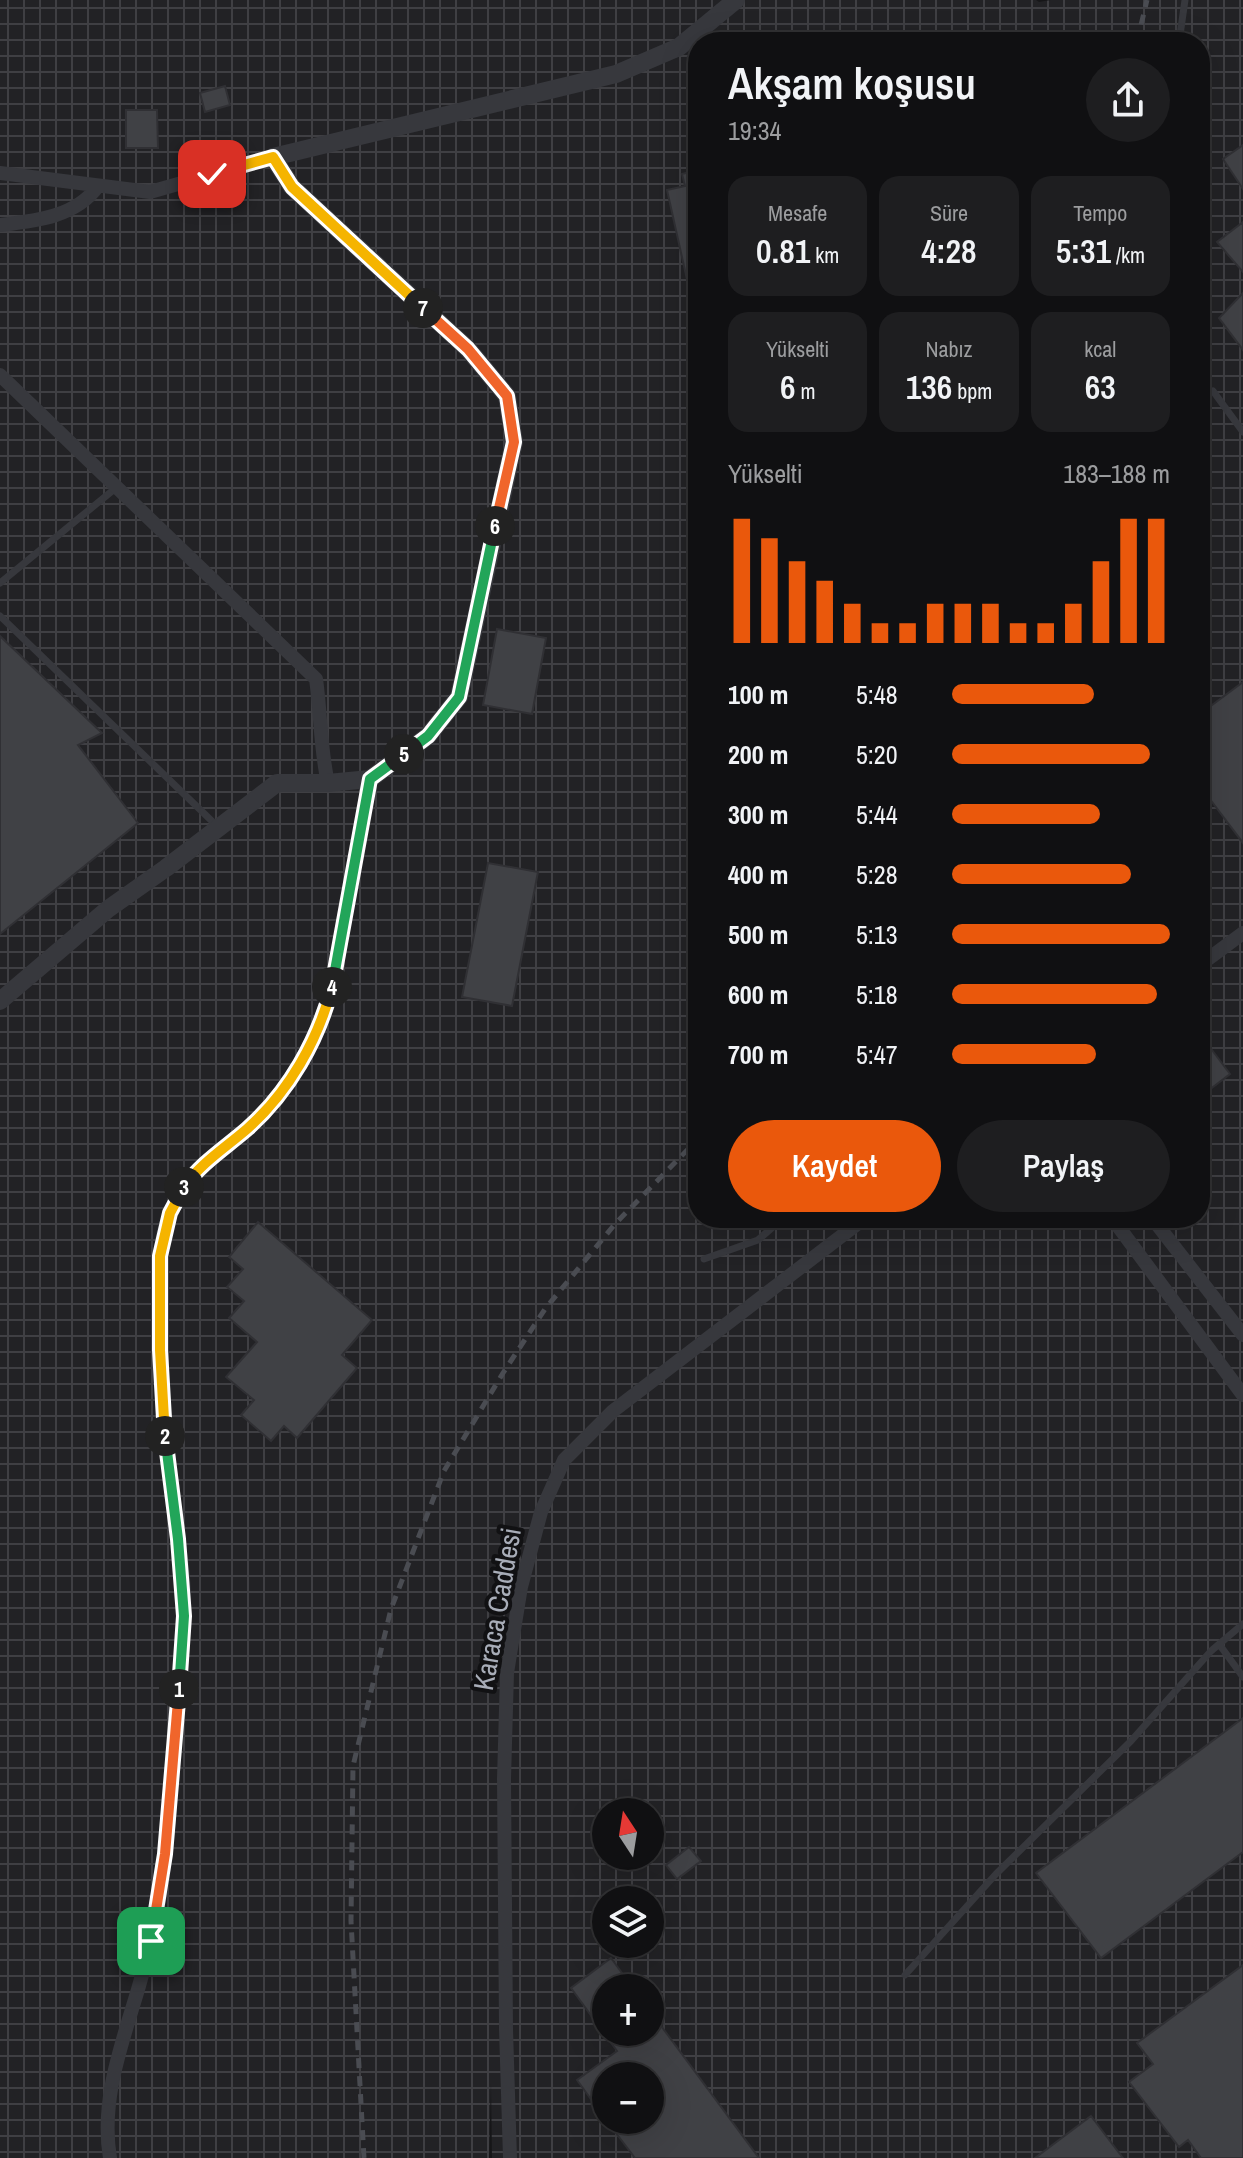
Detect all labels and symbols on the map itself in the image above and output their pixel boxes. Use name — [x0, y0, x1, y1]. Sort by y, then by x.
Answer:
pin — [178, 140, 246, 208]
pin: 7 — [403, 288, 443, 328]
pin: 6 — [475, 506, 515, 546]
pin: 5 — [384, 734, 424, 774]
pin: 4 — [312, 967, 352, 1007]
pin: 3 — [164, 1167, 204, 1207]
pin: 2 — [145, 1416, 185, 1456]
street label: Karaca Caddesi — [464, 1525, 530, 1693]
pin: 1 — [159, 1669, 199, 1709]
north arrow — [592, 1798, 664, 1870]
pin — [117, 1907, 185, 1975]

